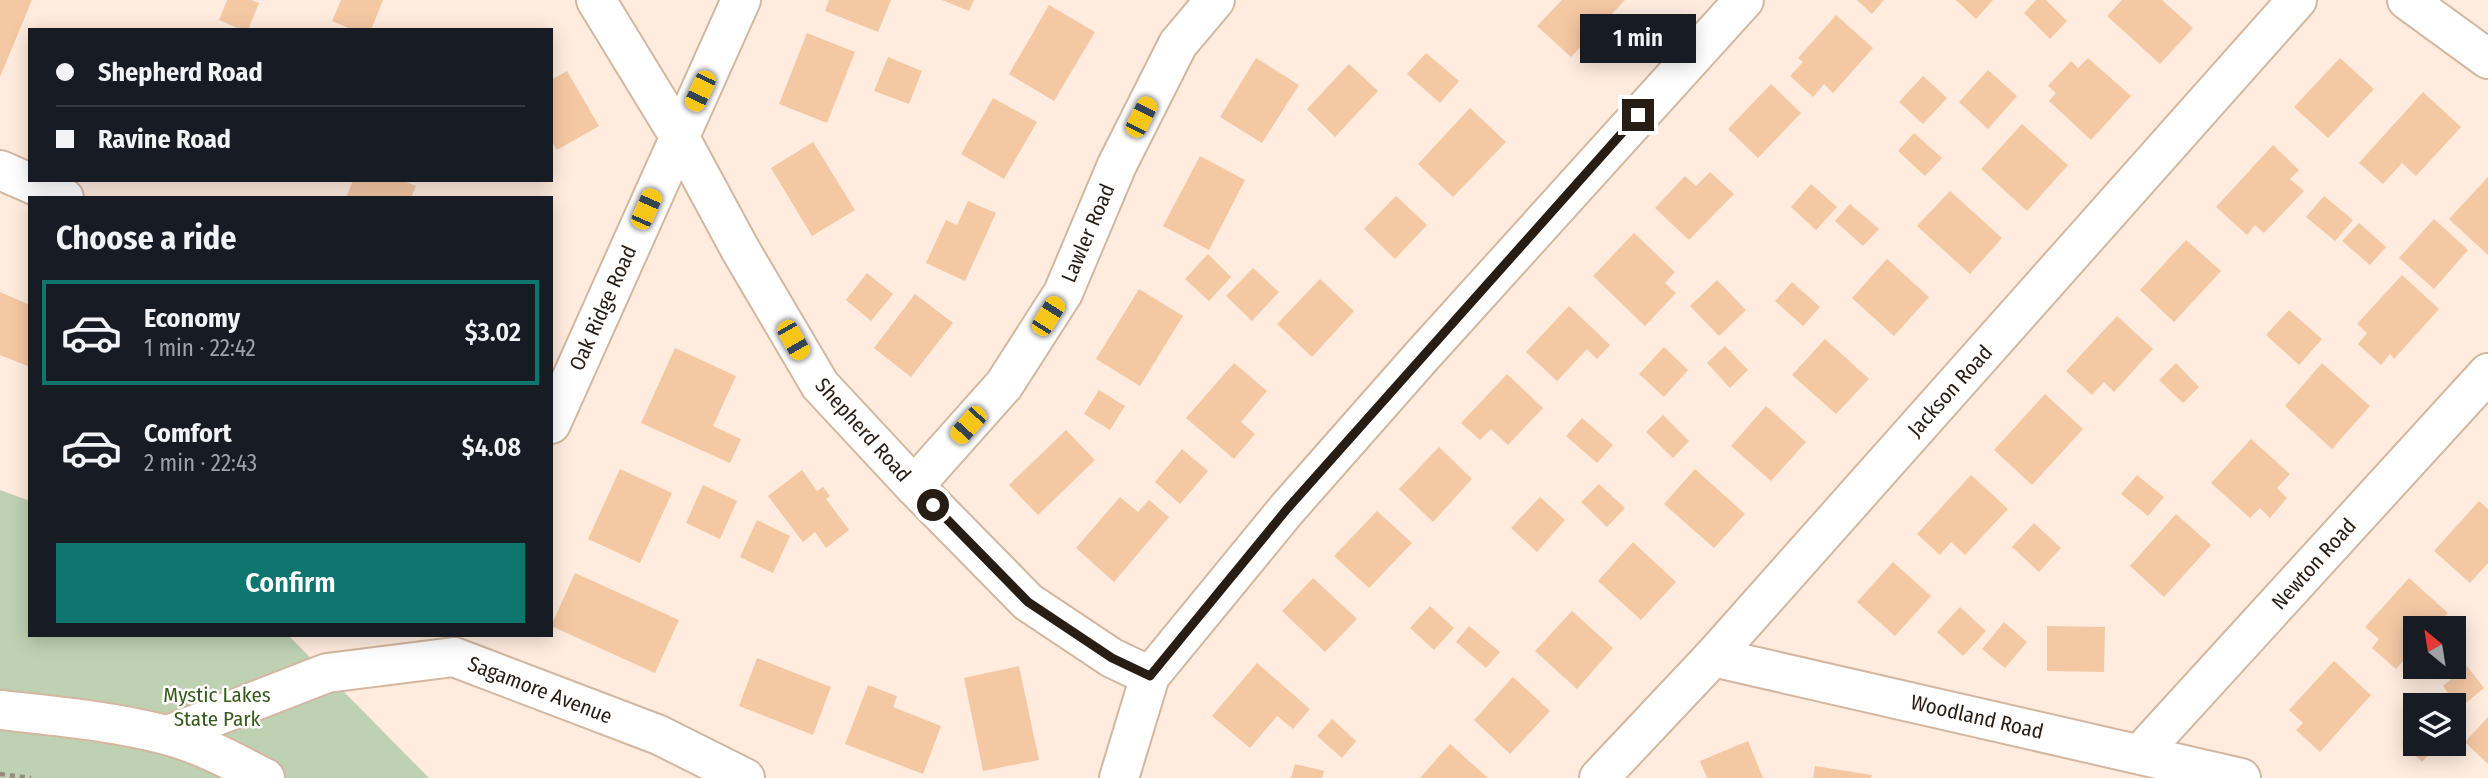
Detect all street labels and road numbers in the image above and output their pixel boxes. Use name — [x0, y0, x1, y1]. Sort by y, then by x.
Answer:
street label: Lawler Road — [1056, 180, 1120, 286]
street label: Oak Ridge Road — [564, 241, 642, 375]
street label: Jackson Road — [1902, 340, 1998, 442]
street label: Shepherd Road — [810, 373, 916, 487]
street label: Newton Road — [2266, 513, 2362, 615]
street label: Sagamore Avenue — [464, 651, 616, 729]
street label: Woodland Road — [1908, 689, 2046, 745]

